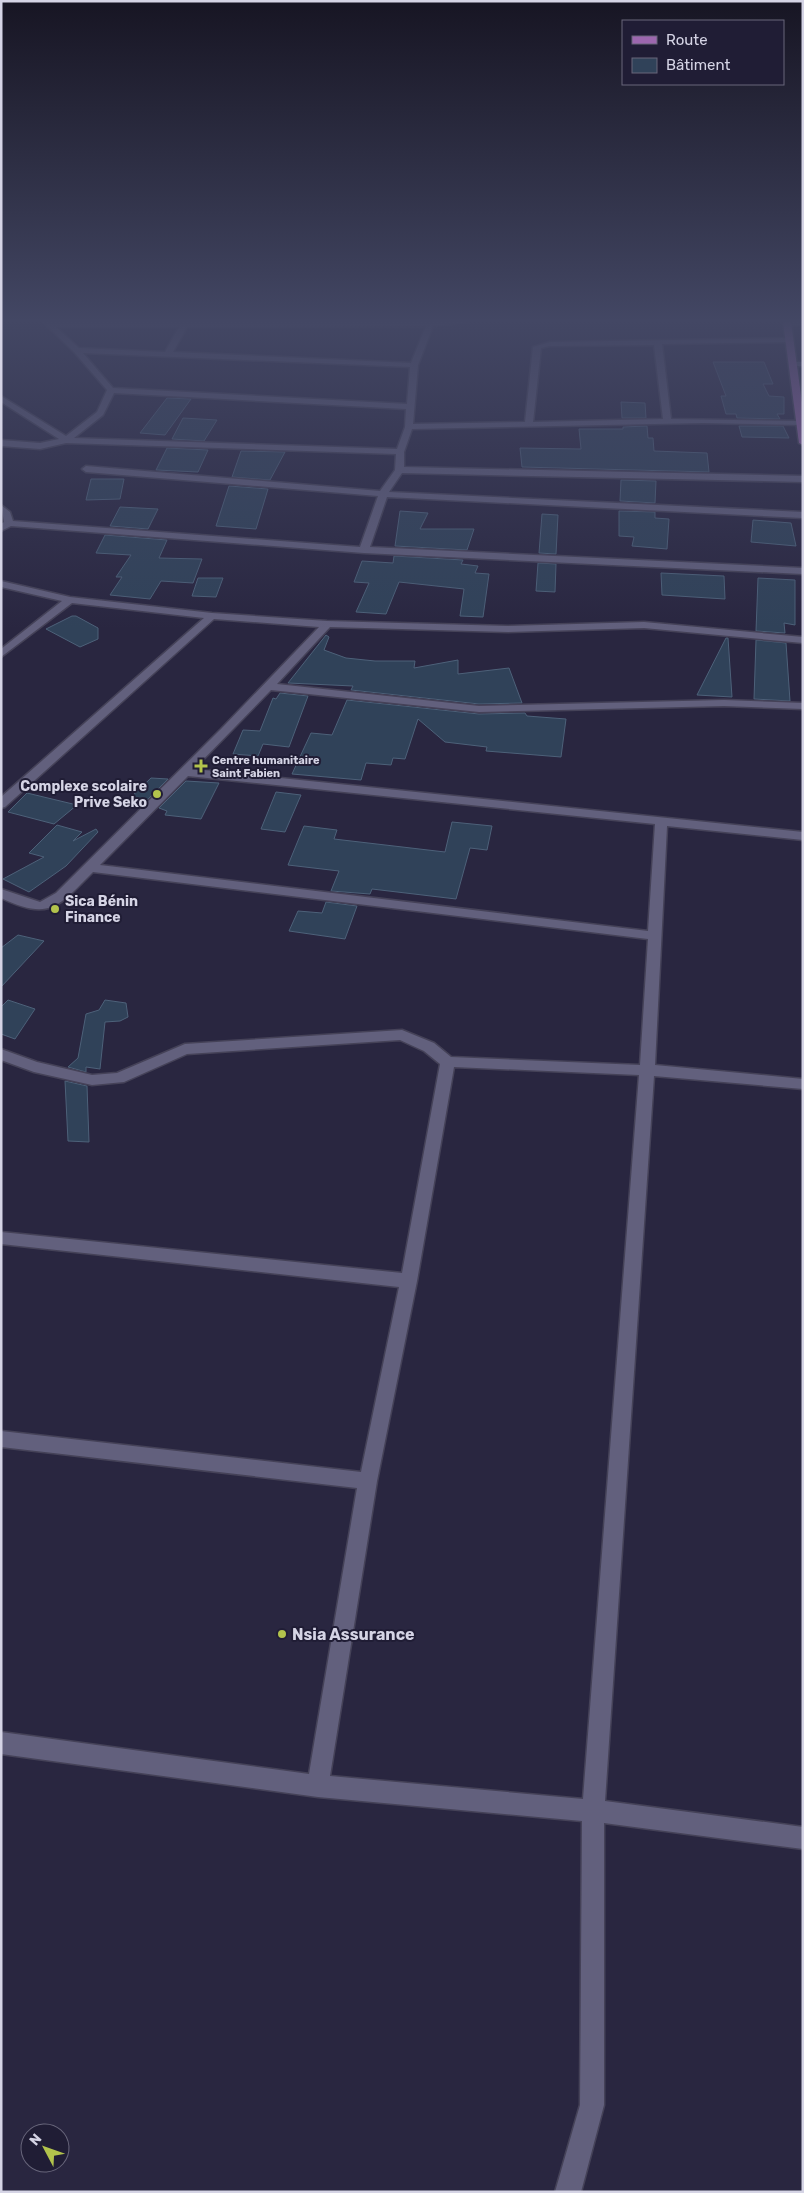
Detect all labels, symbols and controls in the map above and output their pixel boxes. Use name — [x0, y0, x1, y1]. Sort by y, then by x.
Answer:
legend — [622, 20, 784, 85]
text: Route — [666, 31, 708, 49]
text: Bâtiment — [666, 56, 730, 74]
place label: Centre humanitaire Saint Fabien — [212, 754, 320, 780]
marker: Centre humanitaire Saint Fabien — [194, 759, 208, 773]
place label: Complexe scolaire Prive Seko — [20, 778, 147, 811]
marker: Complexe scolaire Prive Seko — [151, 788, 163, 800]
place label: Sica Bénin Finance — [65, 893, 138, 926]
marker: Sica Bénin Finance — [49, 903, 61, 915]
place label: Nsia Assurance — [292, 1625, 415, 1644]
marker: Nsia Assurance — [276, 1628, 288, 1640]
north arrow — [20, 2123, 70, 2173]
text: N — [26, 2130, 45, 2149]

